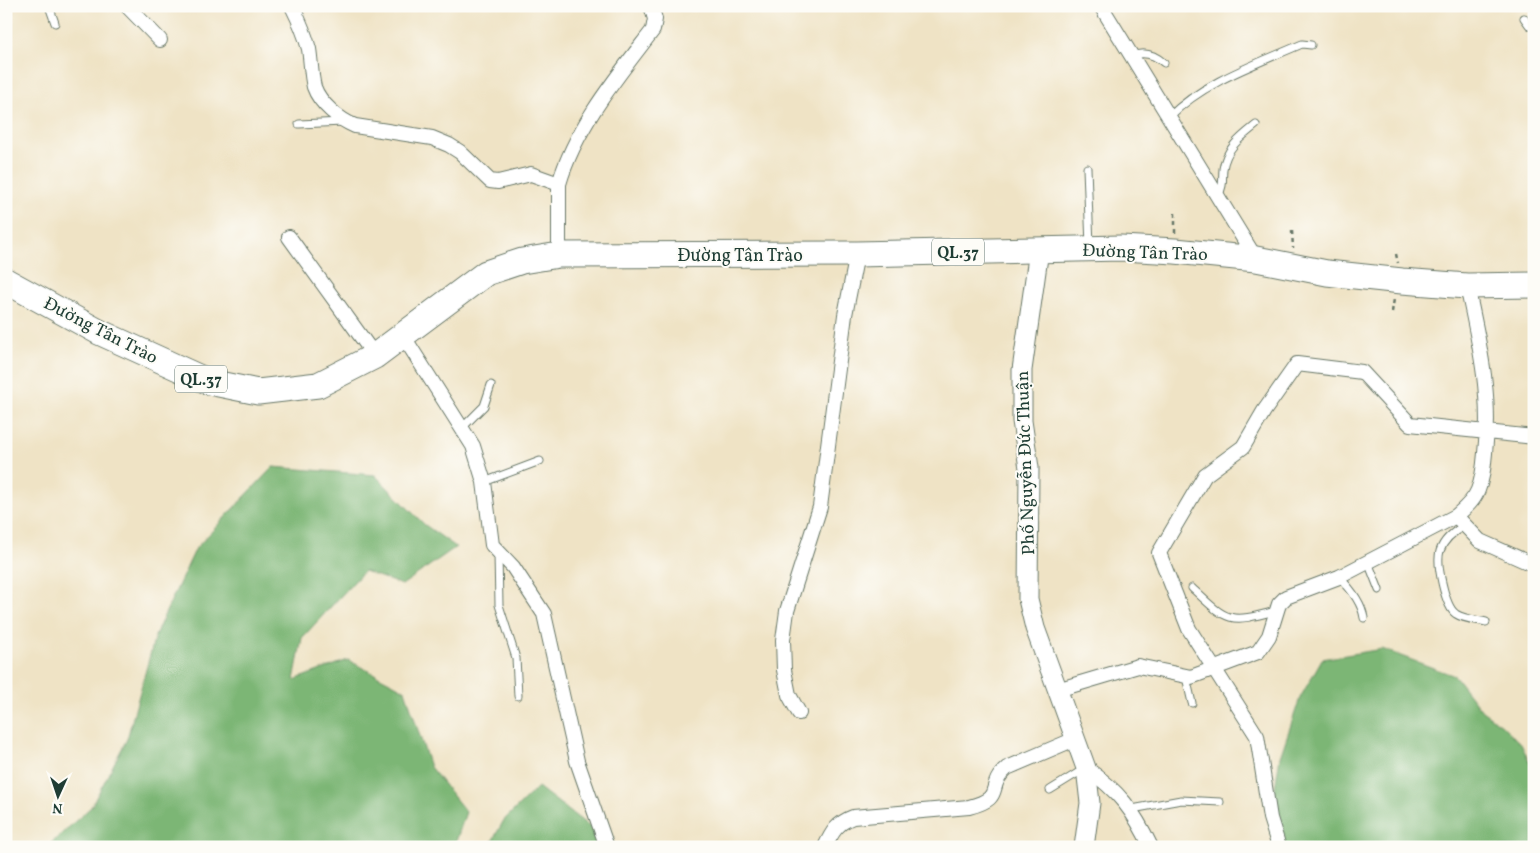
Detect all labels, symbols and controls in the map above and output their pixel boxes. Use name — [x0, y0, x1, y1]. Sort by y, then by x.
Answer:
road number: QL.37 — [932, 238, 984, 266]
street label: Đường Tân Trào — [1082, 239, 1208, 268]
street label: Đường Tân Trào — [677, 244, 803, 269]
street label: Đường Tân Trào — [39, 292, 162, 371]
road number: QL.37 — [175, 366, 227, 392]
street label: Phố Nguyễn Đức Thuận — [1011, 370, 1042, 556]
north arrow — [32, 770, 82, 820]
text: N — [52, 798, 63, 817]

